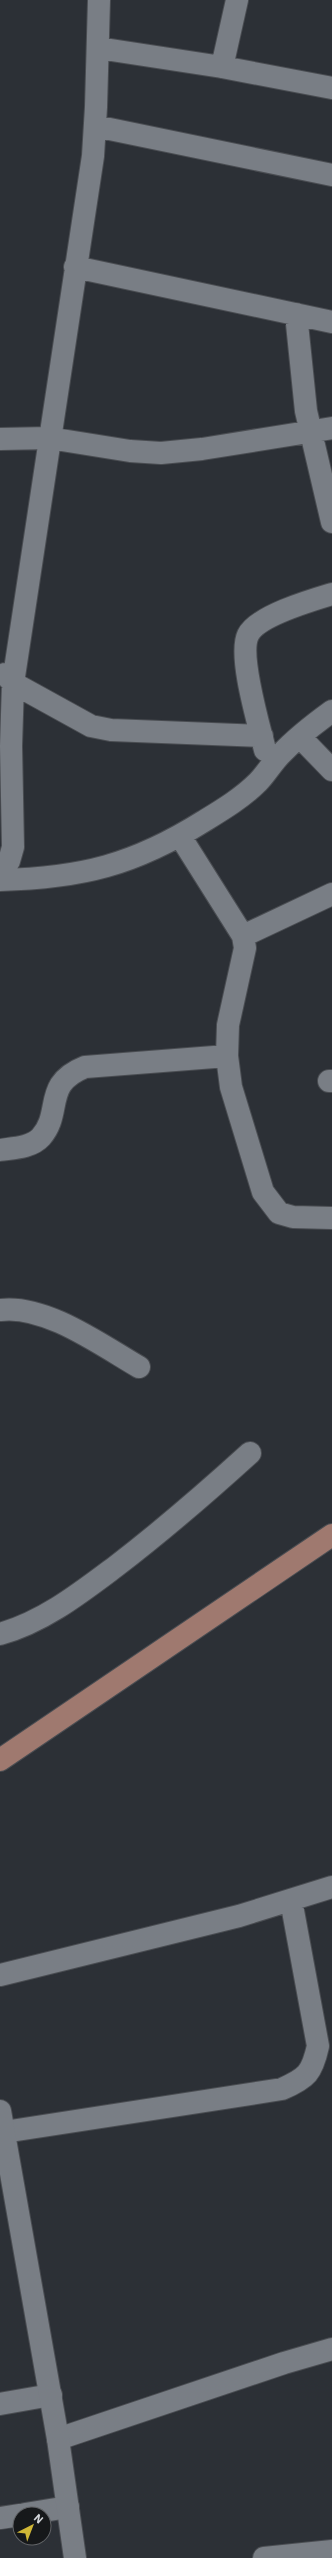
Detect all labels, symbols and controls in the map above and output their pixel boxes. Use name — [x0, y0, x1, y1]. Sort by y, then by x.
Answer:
north arrow — [12, 2506, 52, 2546]
text: N — [31, 2511, 46, 2526]

